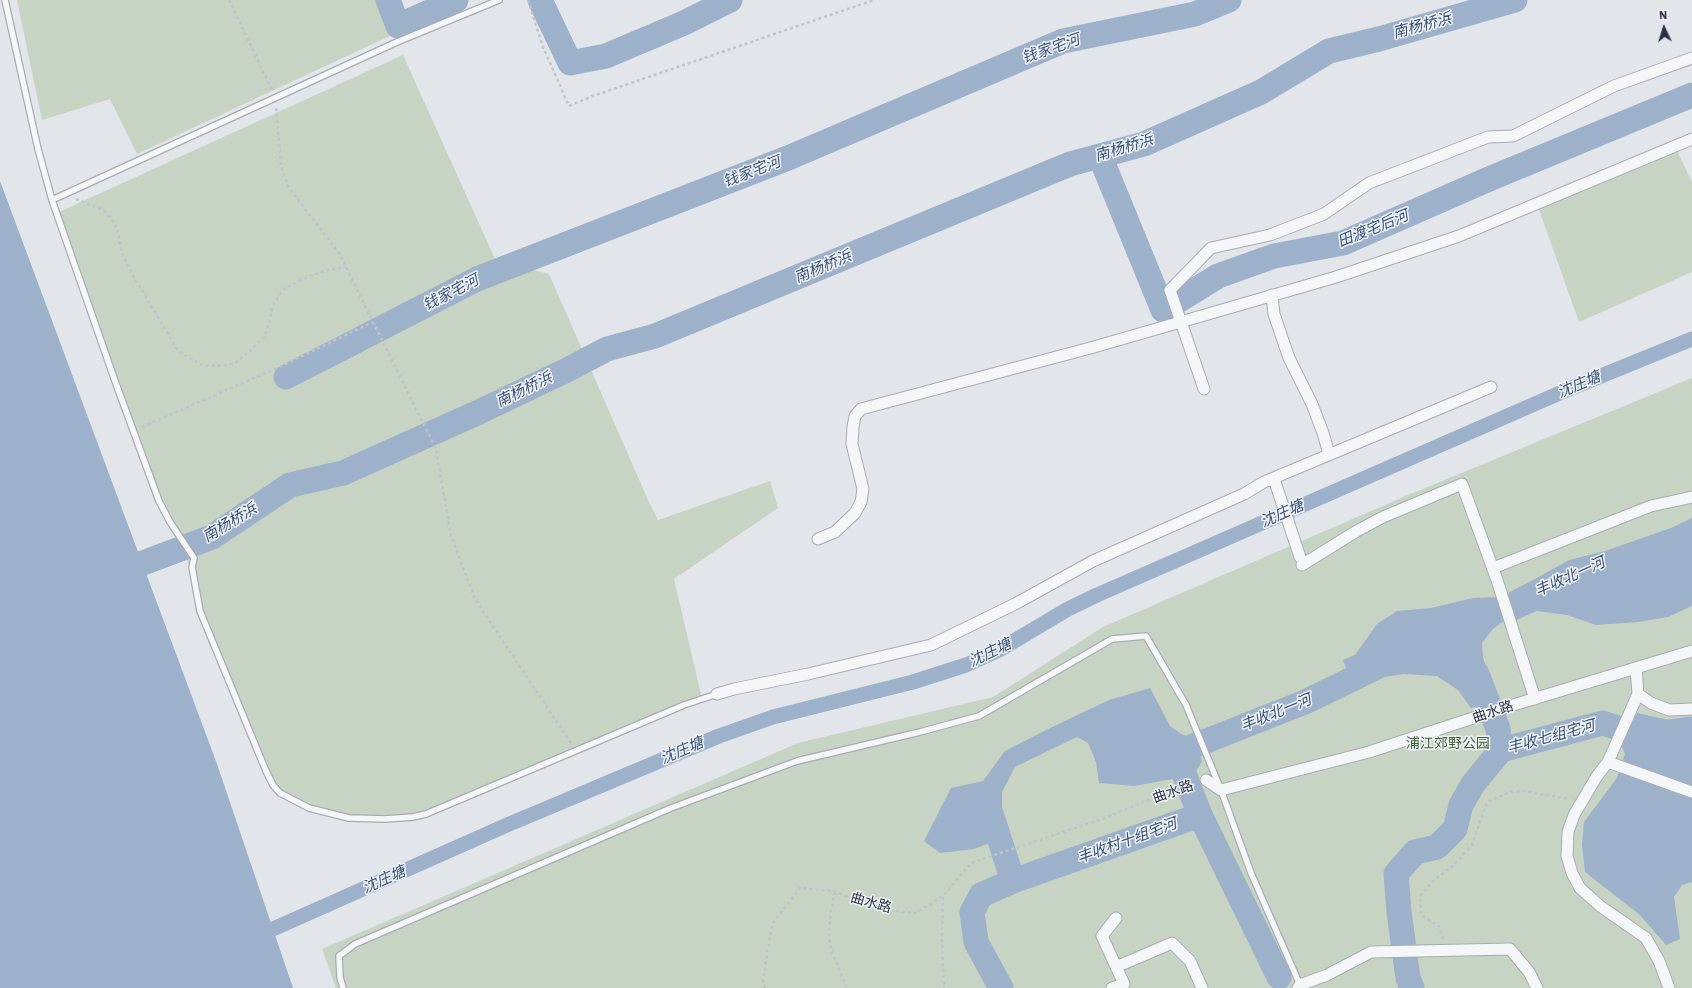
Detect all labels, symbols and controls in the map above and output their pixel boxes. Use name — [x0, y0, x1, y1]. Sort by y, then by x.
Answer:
north arrow — [1644, 8, 1684, 48]
text: N — [1659, 9, 1668, 22]
water label: 南杨桥浜 — [1391, 10, 1453, 42]
water label: 钱家宅河 — [1020, 31, 1082, 67]
water label: 南杨桥浜 — [1093, 131, 1155, 165]
water label: 钱家宅河 — [721, 153, 783, 191]
water label: 田渡宅后河 — [1335, 207, 1411, 251]
water label: 南杨桥浜 — [792, 247, 854, 287]
water label: 钱家宅河 — [420, 271, 482, 315]
water label: 沈庄塘 — [1555, 368, 1603, 402]
water label: 南杨桥浜 — [493, 369, 555, 411]
water label: 沈庄塘 — [1258, 497, 1306, 531]
water label: 南杨桥浜 — [200, 500, 260, 546]
water label: 丰收北一河 — [1532, 554, 1608, 600]
water label: 沈庄塘 — [966, 635, 1014, 671]
water label: 丰收北一河 — [1238, 691, 1314, 735]
street label: 曲水路 — [1470, 698, 1516, 726]
water label: 丰收七组宅河 — [1505, 717, 1597, 757]
water label: 沈庄塘 — [658, 734, 706, 768]
park label: 浦江郊野公园 — [1406, 736, 1490, 752]
street label: 曲水路 — [1150, 777, 1196, 807]
water label: 丰收村十组宅河 — [1075, 815, 1179, 867]
water label: 沈庄塘 — [360, 863, 408, 897]
street label: 曲水路 — [848, 889, 894, 917]

